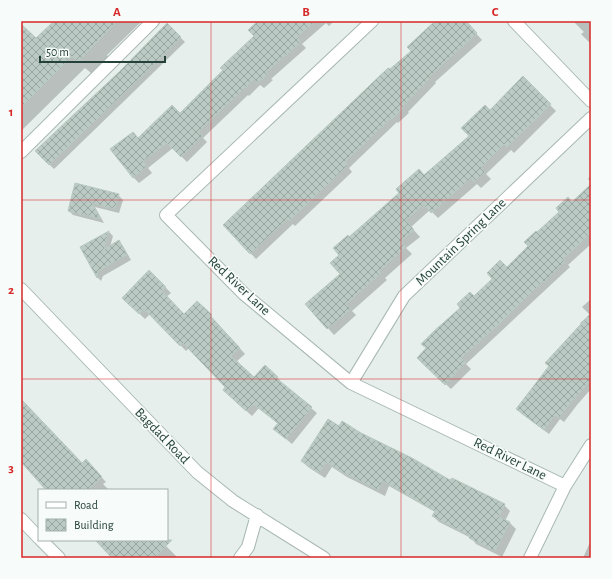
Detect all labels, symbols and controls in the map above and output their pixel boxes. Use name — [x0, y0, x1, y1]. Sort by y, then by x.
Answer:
text: A — [113, 6, 121, 19]
text: B — [302, 6, 310, 19]
text: C — [492, 6, 499, 19]
scale bar — [40, 38, 165, 64]
text: 50 m — [46, 46, 69, 58]
text: 1 — [9, 106, 13, 119]
street label: Mountain Spring Lane — [413, 195, 509, 289]
street label: Red River Lane — [205, 254, 273, 318]
text: 2 — [8, 284, 14, 297]
street label: Bagdad Road — [132, 405, 192, 467]
street label: Red River Lane — [471, 435, 549, 483]
text: 3 — [8, 462, 14, 475]
legend — [38, 489, 168, 541]
text: Road — [74, 499, 98, 511]
text: Building — [74, 519, 114, 531]

